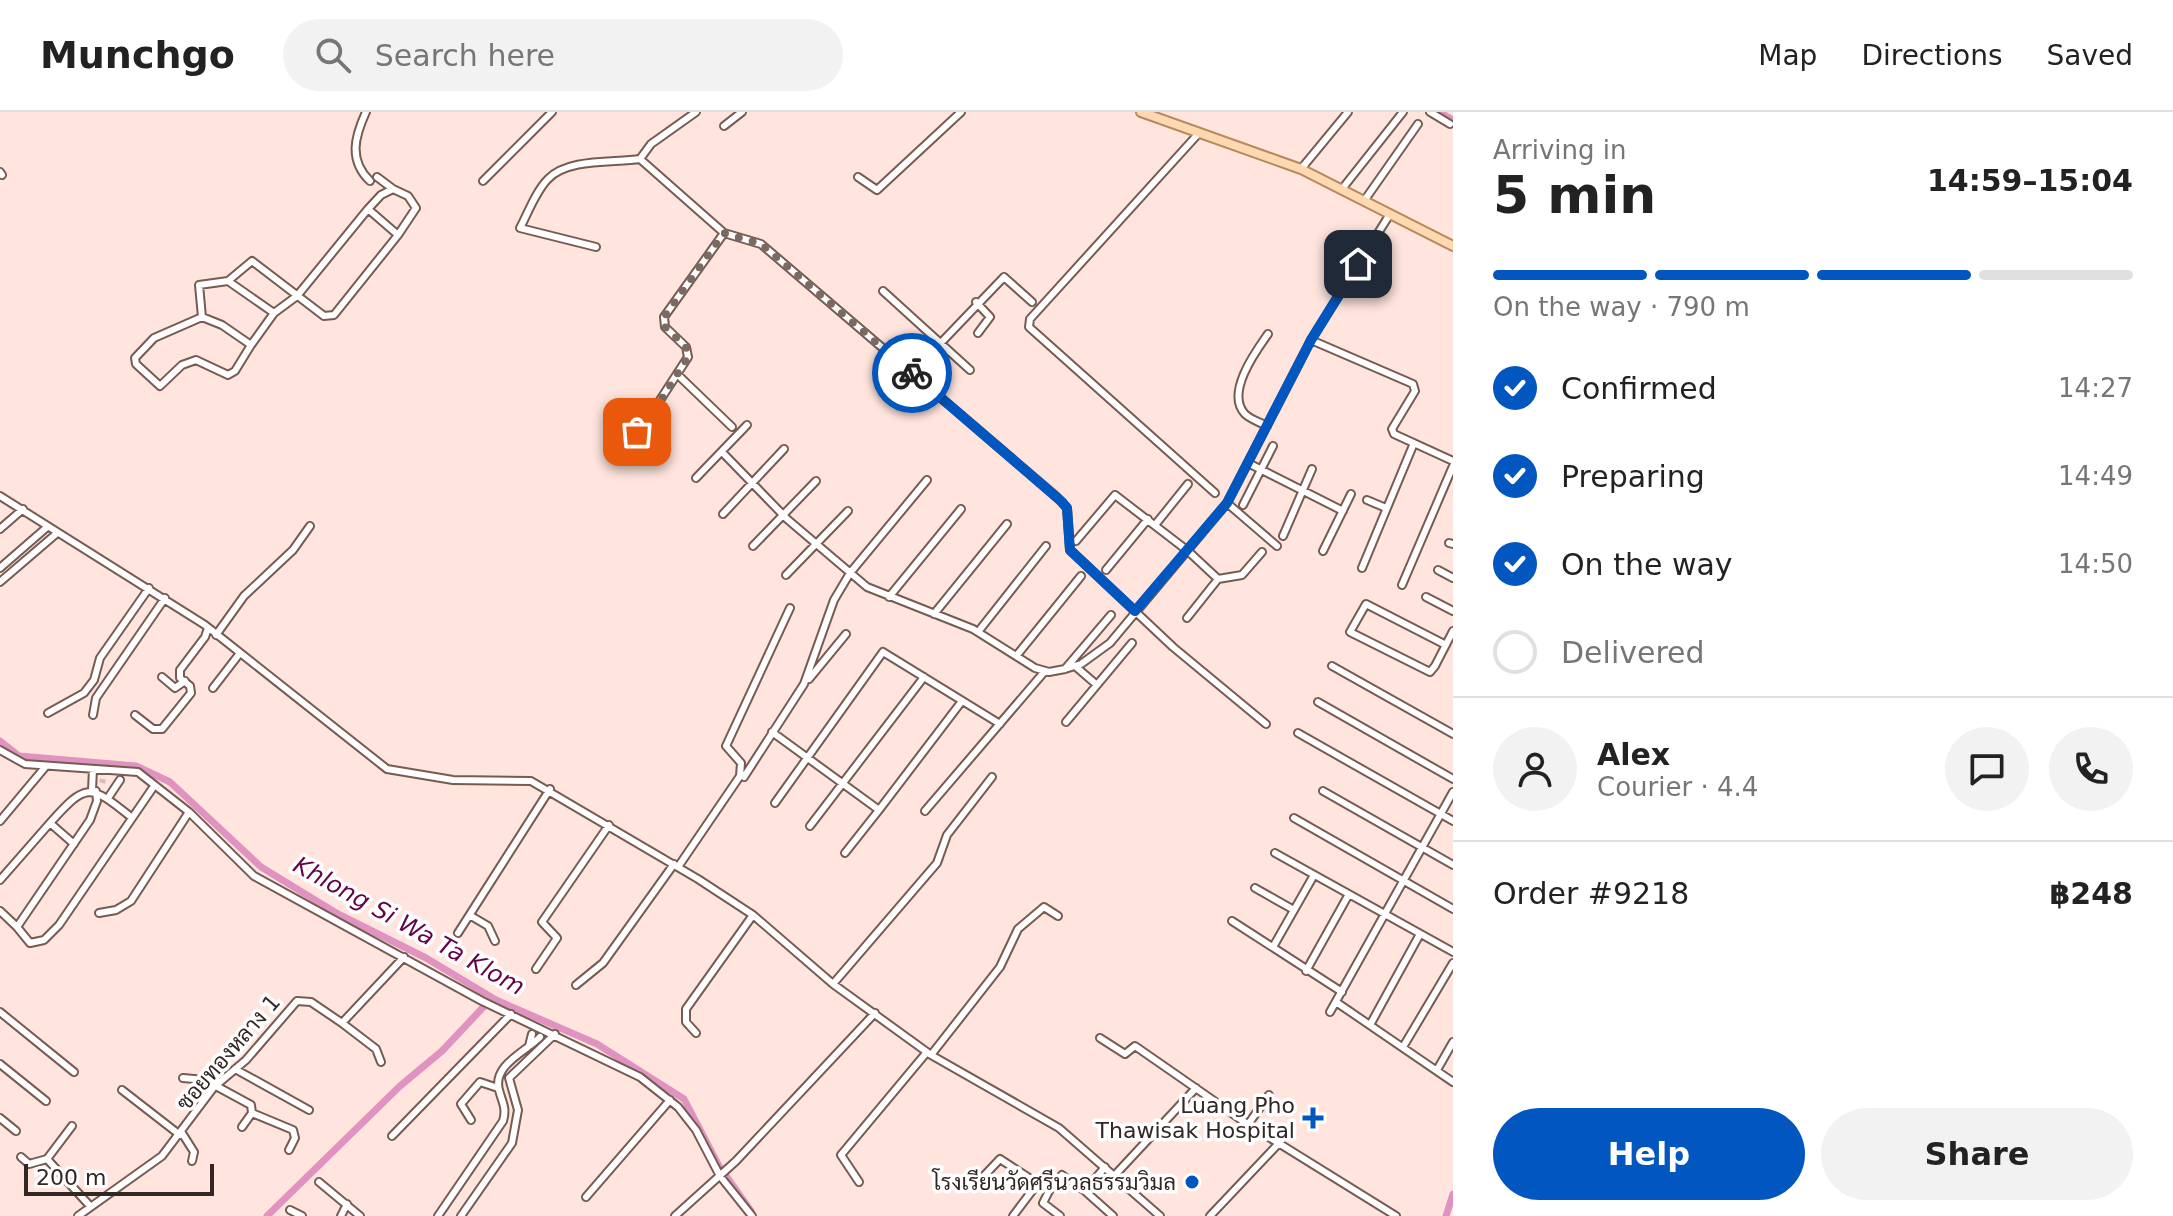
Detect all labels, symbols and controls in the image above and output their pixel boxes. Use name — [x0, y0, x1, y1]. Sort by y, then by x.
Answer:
search box — [283, 19, 843, 91]
text: Munchgo — [40, 33, 235, 77]
icon: search — [311, 33, 355, 77]
text: Search here — [375, 38, 555, 73]
text: Map — [1758, 39, 1817, 72]
text: Directions — [1861, 39, 2002, 72]
text: Saved — [2046, 39, 2133, 72]
text: Arriving in — [1493, 135, 1627, 165]
text: 14:59–15:04 — [1927, 163, 2133, 198]
text: 5 min — [1493, 165, 1656, 225]
pin — [1324, 230, 1392, 298]
icon: home — [1336, 242, 1380, 286]
text: On the way · 790 m — [1493, 292, 1750, 322]
courier — [872, 333, 952, 413]
icon: bike — [890, 351, 934, 395]
icon: check — [1493, 366, 1537, 410]
text: Confirmed — [1561, 371, 1717, 406]
text: 14:27 — [2058, 373, 2133, 403]
pin — [603, 398, 671, 466]
icon: bag — [615, 410, 659, 454]
icon: check — [1493, 454, 1537, 498]
text: Preparing — [1561, 459, 1705, 494]
text: 14:49 — [2058, 461, 2133, 491]
icon: check — [1493, 542, 1537, 586]
text: On the way — [1561, 547, 1733, 582]
text: 14:50 — [2058, 549, 2133, 579]
text: Delivered — [1561, 635, 1705, 670]
button: person — [1493, 727, 1577, 811]
button: chat — [1945, 727, 2029, 811]
button: phone — [2049, 727, 2133, 811]
text: Alex — [1597, 737, 1670, 772]
text: Courier · 4.4 — [1597, 772, 1758, 802]
water label: Khlong Si Wa Ta Klom — [289, 851, 529, 1001]
text: Order #9218 — [1493, 876, 1689, 911]
text: ฿248 — [2050, 876, 2133, 911]
street label: ซอยทองหลาง 1 — [171, 989, 285, 1115]
place label: Luang Pho Thawisak Hospital — [1095, 1093, 1295, 1143]
marker: Luang Pho Thawisak Hospital — [1302, 1107, 1324, 1129]
button: Help — [1493, 1108, 1805, 1200]
button: Share — [1821, 1108, 2133, 1200]
scale bar — [24, 1160, 214, 1196]
text: 200 m — [36, 1165, 106, 1190]
place label: โรงเรียนวัดศรีนวลธรรมวิมล — [931, 1168, 1176, 1195]
marker: โรงเรียนวัดศรีนวลธรรมวิมล — [1183, 1173, 1201, 1191]

